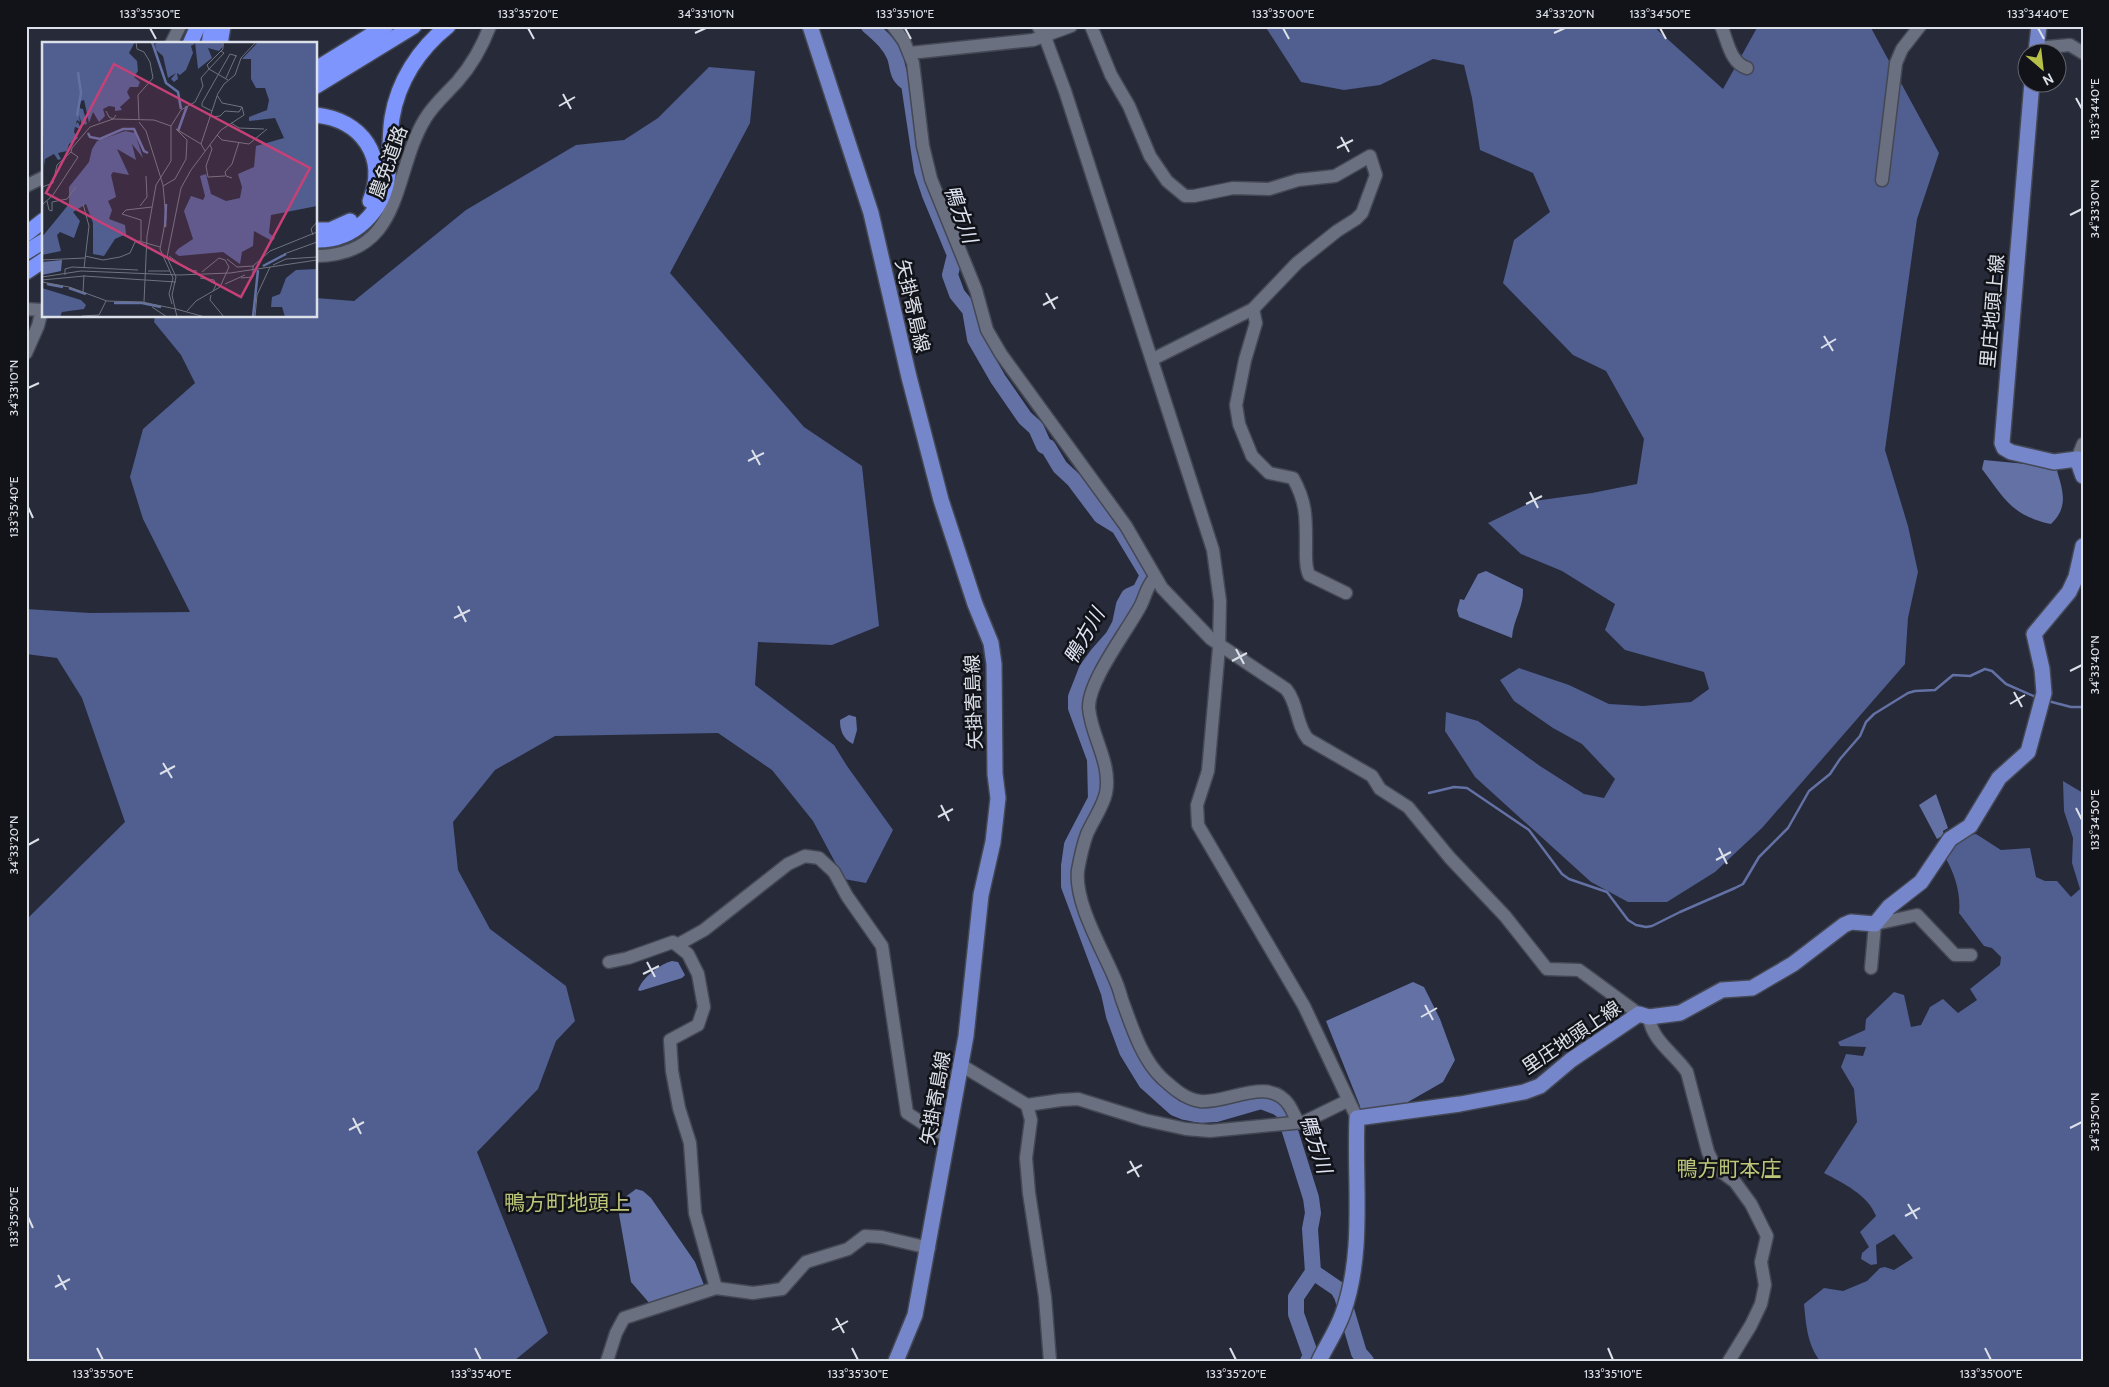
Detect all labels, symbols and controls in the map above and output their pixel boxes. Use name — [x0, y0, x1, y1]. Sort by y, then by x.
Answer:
text: 133°35'30"E — [120, 6, 181, 21]
text: 133°35'20"E — [498, 6, 559, 21]
text: 34°33'10"N — [678, 6, 734, 21]
text: 133°35'10"E — [876, 6, 934, 21]
text: 133°35'00"E — [1252, 6, 1315, 21]
text: 34°33'20"N — [1536, 6, 1594, 21]
text: 133°34'50"E — [1629, 6, 1691, 21]
text: 133°34'40"E — [2007, 6, 2069, 21]
inset map — [42, 42, 318, 318]
north arrow — [2016, 42, 2066, 92]
text: N — [2040, 69, 2057, 90]
text: 133°34'40"E — [2087, 78, 2102, 140]
street label: 農免道路 — [365, 123, 412, 202]
text: 34°33'30"N — [2087, 179, 2102, 239]
water label: 鴨方川 — [939, 182, 983, 248]
street label: 里庄地頭上線 — [1976, 253, 2009, 369]
street label: 矢掛寄島線 — [891, 257, 934, 355]
text: 34°33'10"N — [6, 360, 21, 416]
text: 133°35'40"E — [6, 476, 21, 538]
water label: 鴨方川 — [1059, 602, 1110, 668]
text: 34°33'40"N — [2087, 635, 2102, 695]
street label: 矢掛寄島線 — [960, 654, 987, 750]
text: 133°34'50"E — [2087, 789, 2102, 851]
text: 34°33'20"N — [6, 816, 21, 874]
street label: 里庄地頭上線 — [1518, 996, 1625, 1079]
street label: 矢掛寄島線 — [916, 1049, 955, 1147]
text: 34°33'50"N — [2087, 1092, 2102, 1152]
water label: 鴨方川 — [1295, 1112, 1337, 1178]
district label: 鴨方町本庄 — [1677, 1156, 1782, 1181]
text: 133°35'50"E — [6, 1186, 21, 1247]
district label: 鴨方町地頭上 — [504, 1190, 630, 1215]
text: 133°35'50"E — [73, 1366, 134, 1381]
text: 133°35'40"E — [450, 1366, 512, 1381]
text: 133°35'30"E — [828, 1366, 889, 1381]
text: 133°35'20"E — [1206, 1366, 1267, 1381]
text: 133°35'10"E — [1584, 1366, 1642, 1381]
text: 133°35'00"E — [1960, 1366, 2023, 1381]

